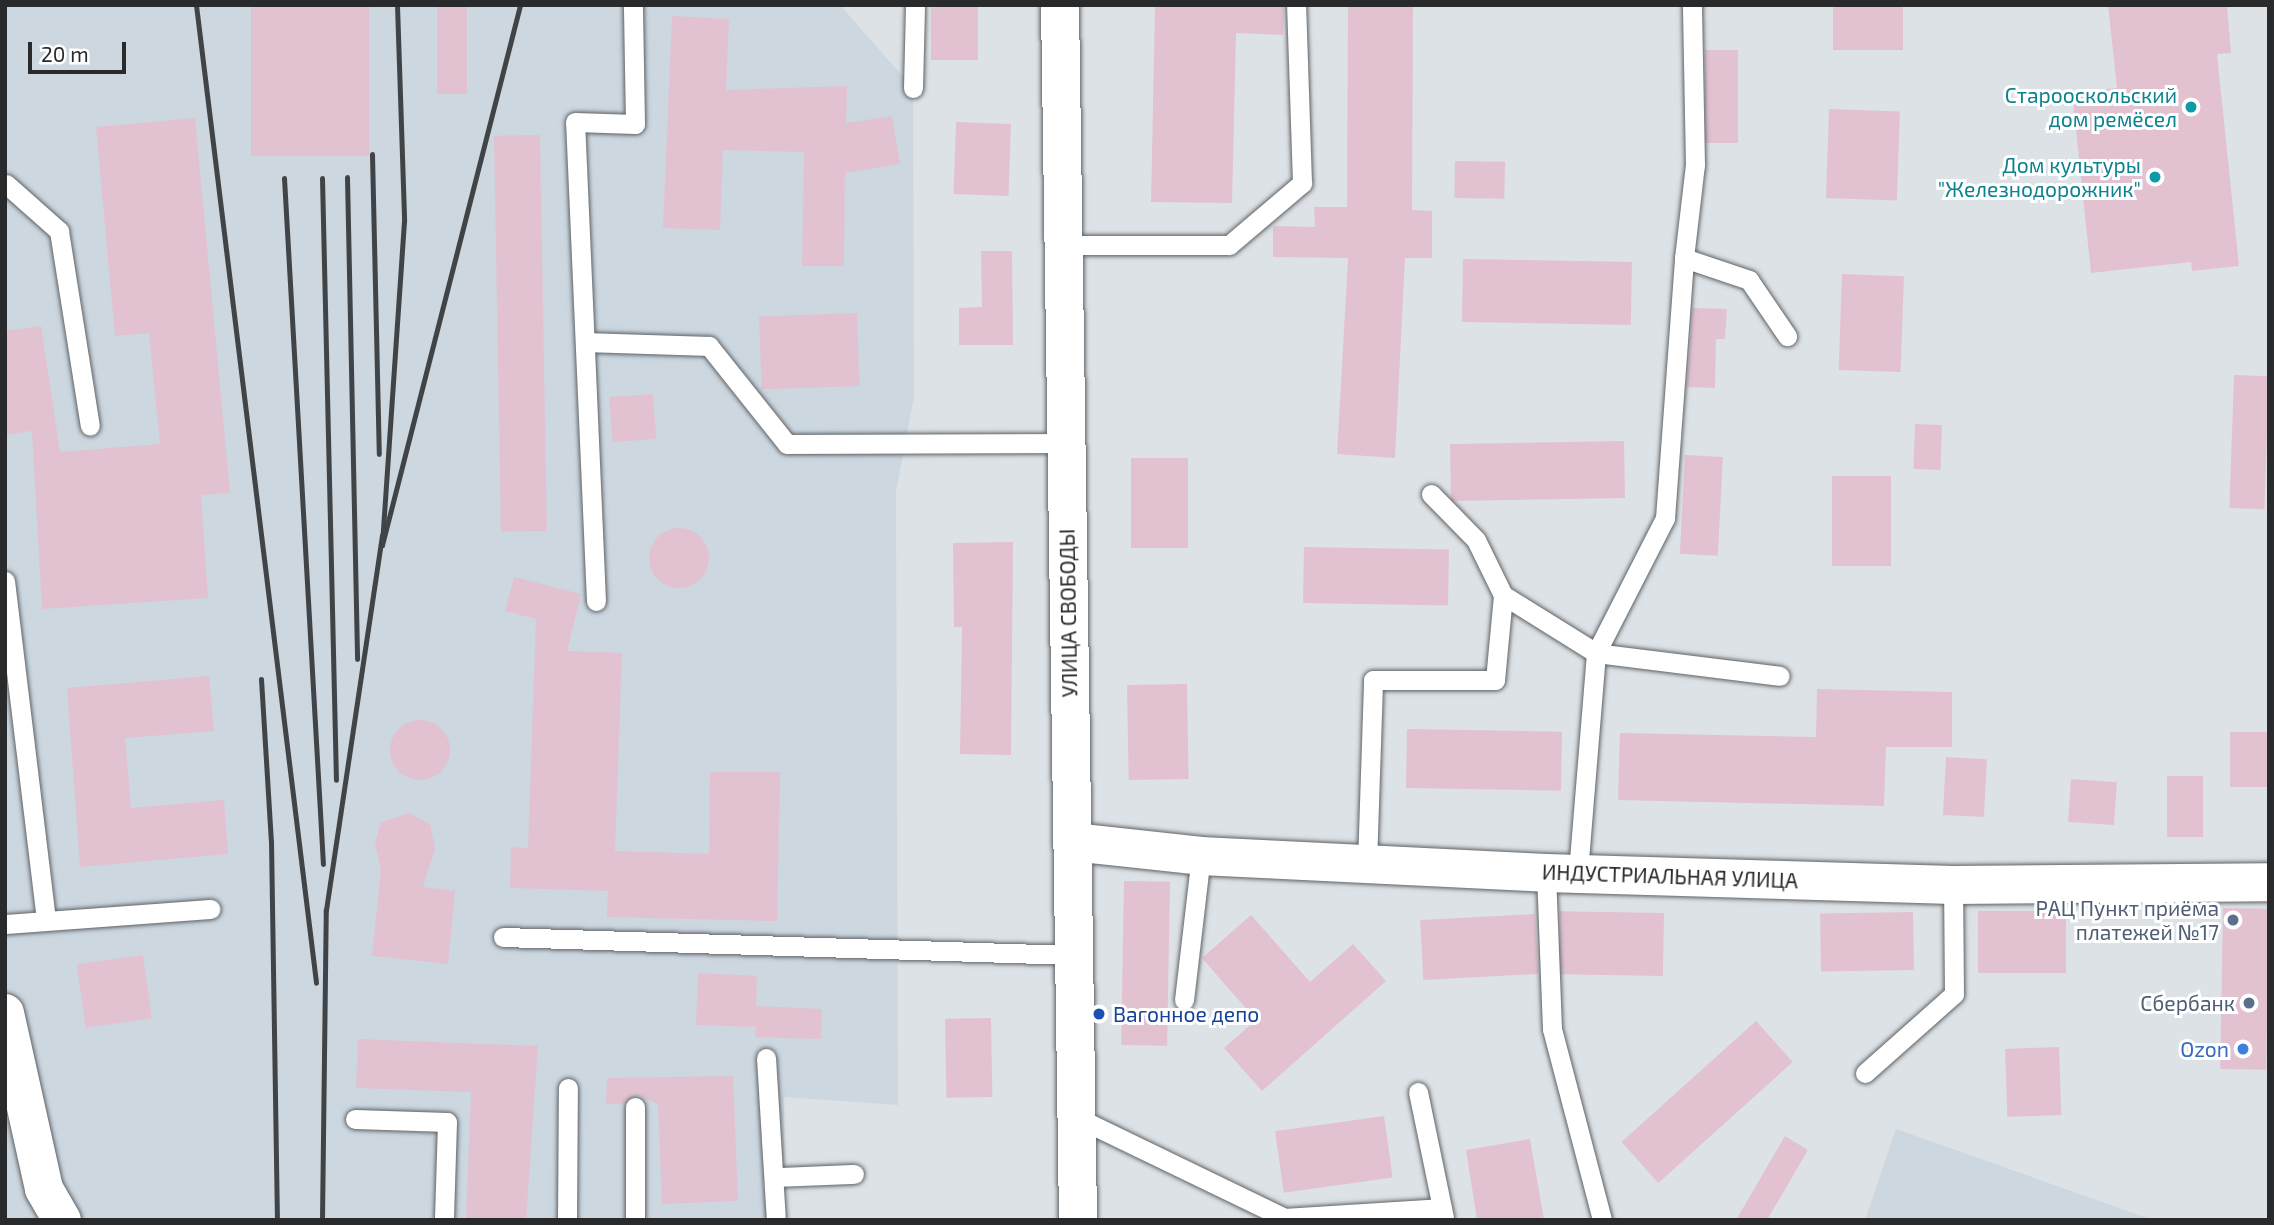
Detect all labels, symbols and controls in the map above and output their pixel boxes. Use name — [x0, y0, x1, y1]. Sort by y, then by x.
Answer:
scale bar — [32, 28, 130, 72]
text: 20 m — [41, 41, 89, 66]
place label: Старооскольский дом ремёсел — [2005, 82, 2177, 132]
marker: Старооскольский дом ремёсел — [2183, 99, 2199, 115]
place label: Дом культуры "Железнодорожник" — [1938, 152, 2141, 202]
marker: Дом культуры "Железнодорожник" — [2147, 169, 2163, 185]
street label: УЛИЦА СВОБОДЫ — [1054, 528, 1082, 698]
street label: ИНДУСТРИАЛЬНАЯ УЛИЦА — [1541, 859, 1799, 893]
place label: РАЦ Пункт приёма платежей №17 — [2035, 895, 2219, 945]
marker: РАЦ Пункт приёма платежей №17 — [2225, 912, 2241, 928]
place label: Сбербанк — [2140, 990, 2235, 1016]
marker: Сбербанк — [2241, 995, 2257, 1011]
place label: Вагонное депо — [1113, 1001, 1259, 1027]
marker: Вагонное депо — [1091, 1006, 1107, 1022]
place label: Ozon — [2180, 1036, 2229, 1062]
marker: Ozon — [2235, 1041, 2251, 1057]

